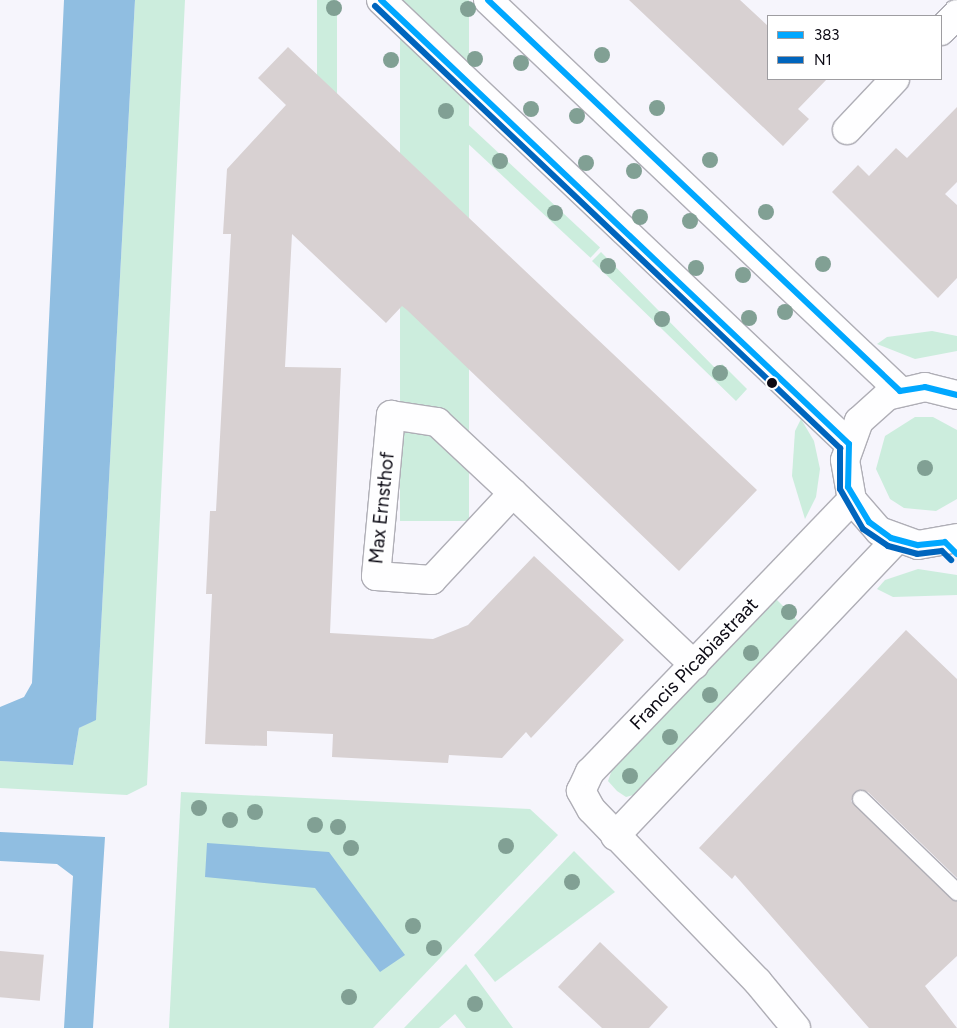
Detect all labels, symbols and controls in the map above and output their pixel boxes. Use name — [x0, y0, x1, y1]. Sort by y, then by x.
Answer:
legend — [767, 15, 942, 80]
text: 383 — [814, 26, 840, 44]
text: N1 — [814, 51, 832, 69]
unlabelled marker — [767, 378, 777, 388]
street label: Max Ernsthof — [365, 451, 399, 565]
street label: Francis Picabiastraat — [625, 593, 763, 735]

